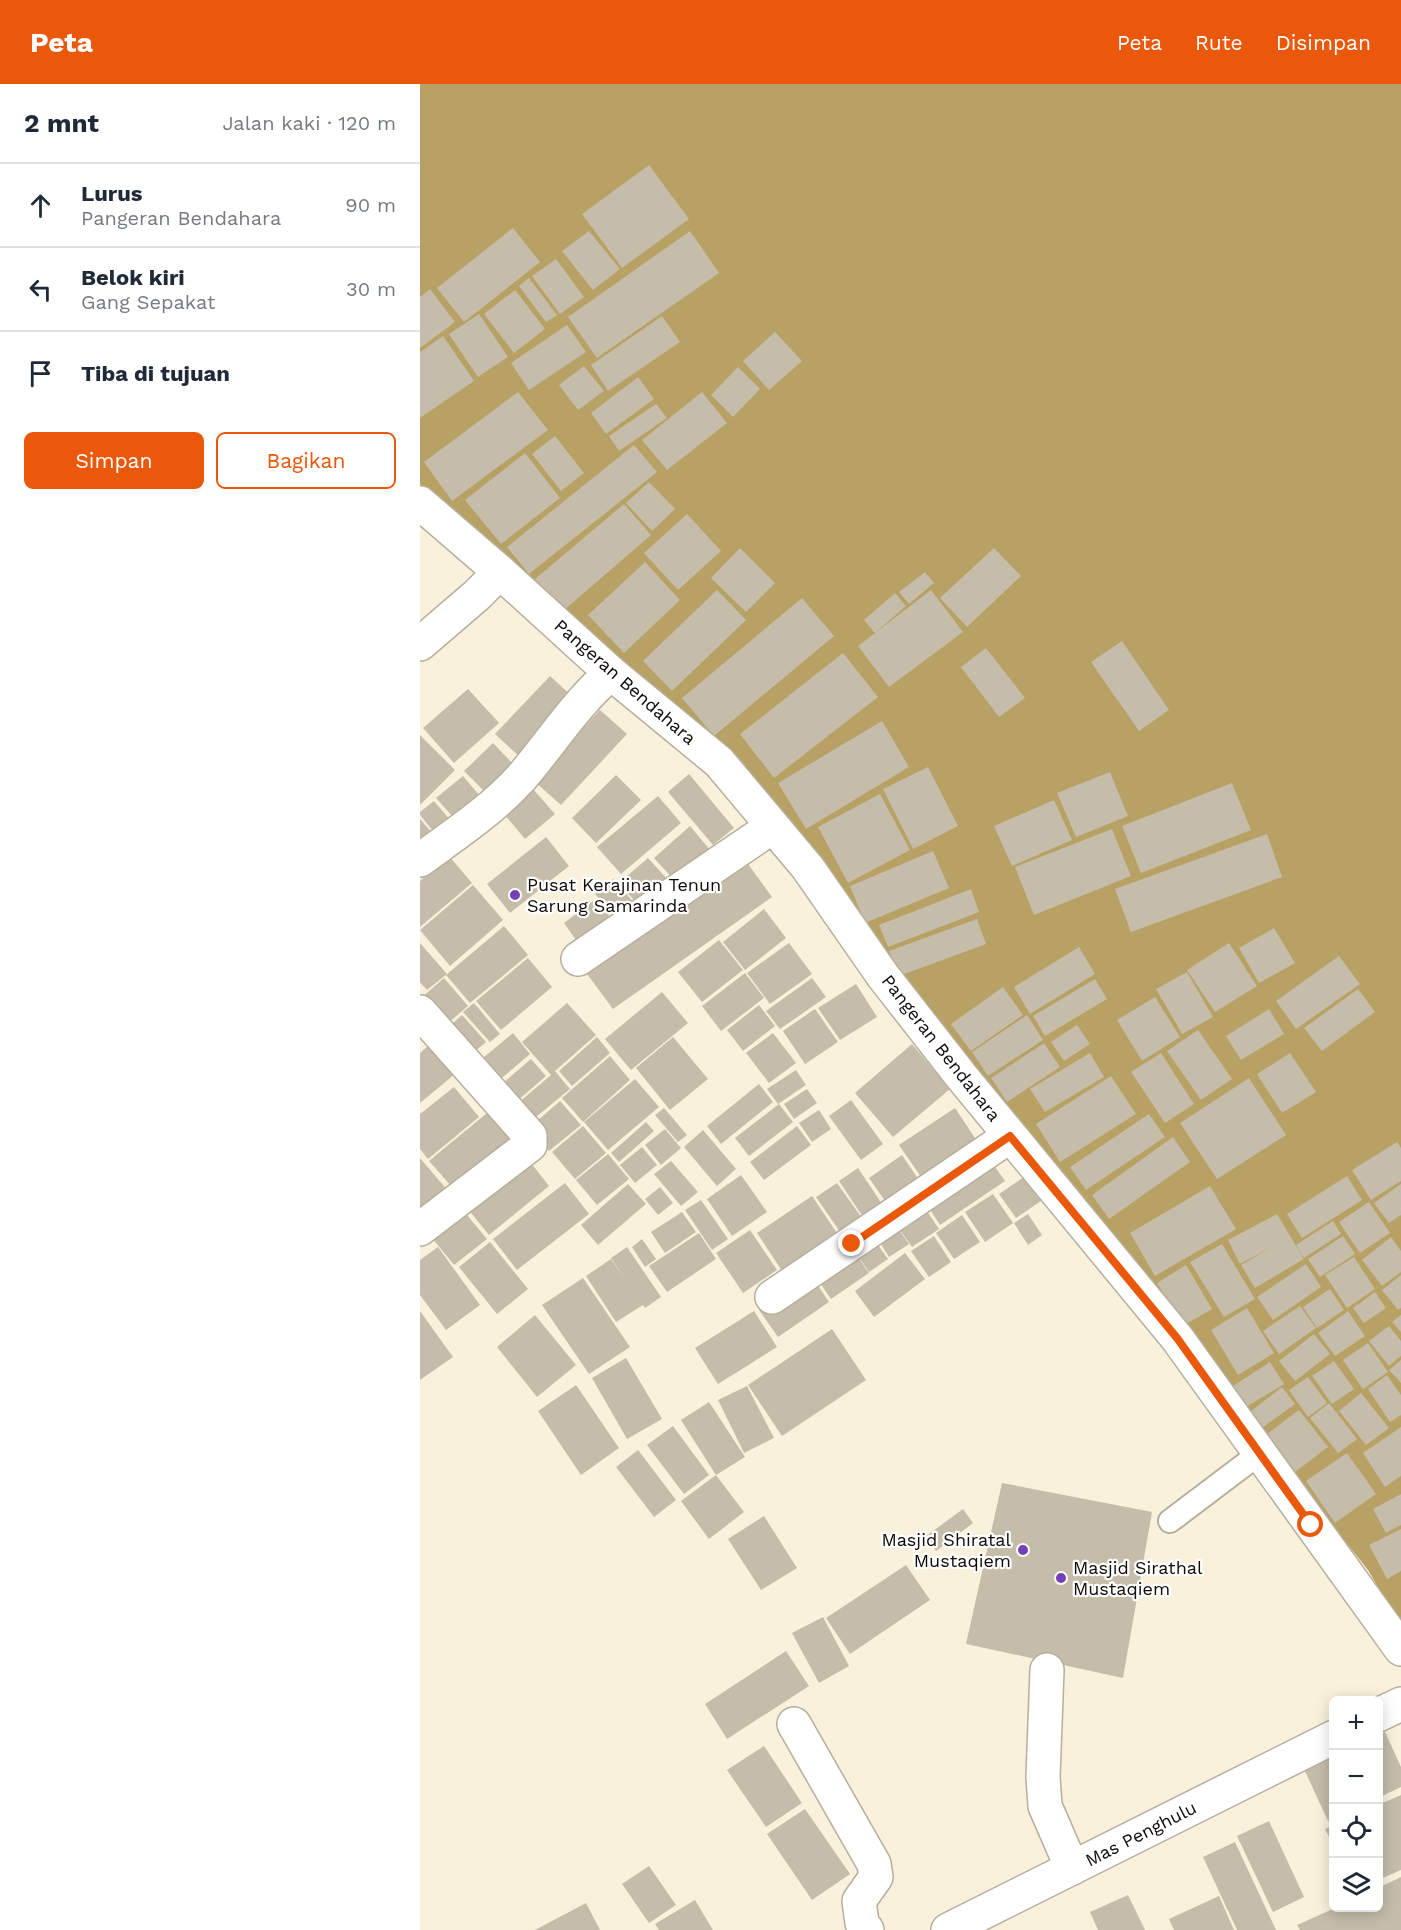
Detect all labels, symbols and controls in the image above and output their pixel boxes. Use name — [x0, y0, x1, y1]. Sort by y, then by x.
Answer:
text: Peta — [30, 26, 93, 59]
text: Peta — [1117, 30, 1162, 55]
text: Rute — [1195, 30, 1243, 55]
text: Disimpan — [1276, 30, 1371, 55]
text: 2 mnt — [24, 108, 99, 138]
text: Jalan kaki · 120 m — [222, 111, 396, 135]
text: Lurus — [81, 181, 143, 206]
icon: ahead — [24, 189, 57, 222]
text: 90 m — [345, 193, 396, 217]
text: Pangeran Bendahara — [81, 206, 281, 230]
text: Belok kiri — [81, 265, 185, 290]
icon: left — [24, 273, 57, 306]
text: 30 m — [346, 277, 396, 301]
text: Gang Sepakat — [81, 290, 215, 314]
icon: arrive — [24, 357, 57, 390]
text: Tiba di tujuan — [81, 361, 230, 386]
button: Simpan — [24, 432, 204, 489]
button: Bagikan — [216, 432, 396, 489]
street label: Pangeran Bendahara — [550, 615, 700, 749]
place label: Pusat Kerajinan Tenun Sarung Samarinda — [527, 874, 721, 916]
marker: Pusat Kerajinan Tenun Sarung Samarinda — [508, 888, 522, 902]
street label: Pangeran Bendahara — [878, 970, 1005, 1125]
route end — [838, 1230, 864, 1256]
route start — [1297, 1511, 1323, 1537]
place label: Masjid Shiratal Mustaqiem — [881, 1529, 1011, 1571]
marker: Masjid Shiratal Mustaqiem — [1016, 1543, 1030, 1557]
place label: Masjid Sirathal Mustaqiem — [1073, 1557, 1203, 1599]
marker: Masjid Sirathal Mustaqiem — [1054, 1571, 1068, 1585]
map controls — [1329, 1696, 1383, 1912]
button: + — [1329, 1696, 1383, 1750]
button: − — [1329, 1750, 1383, 1804]
street label: Mas Penghulu — [1082, 1797, 1200, 1871]
button: locate — [1329, 1804, 1383, 1858]
button: layers — [1329, 1858, 1383, 1912]

